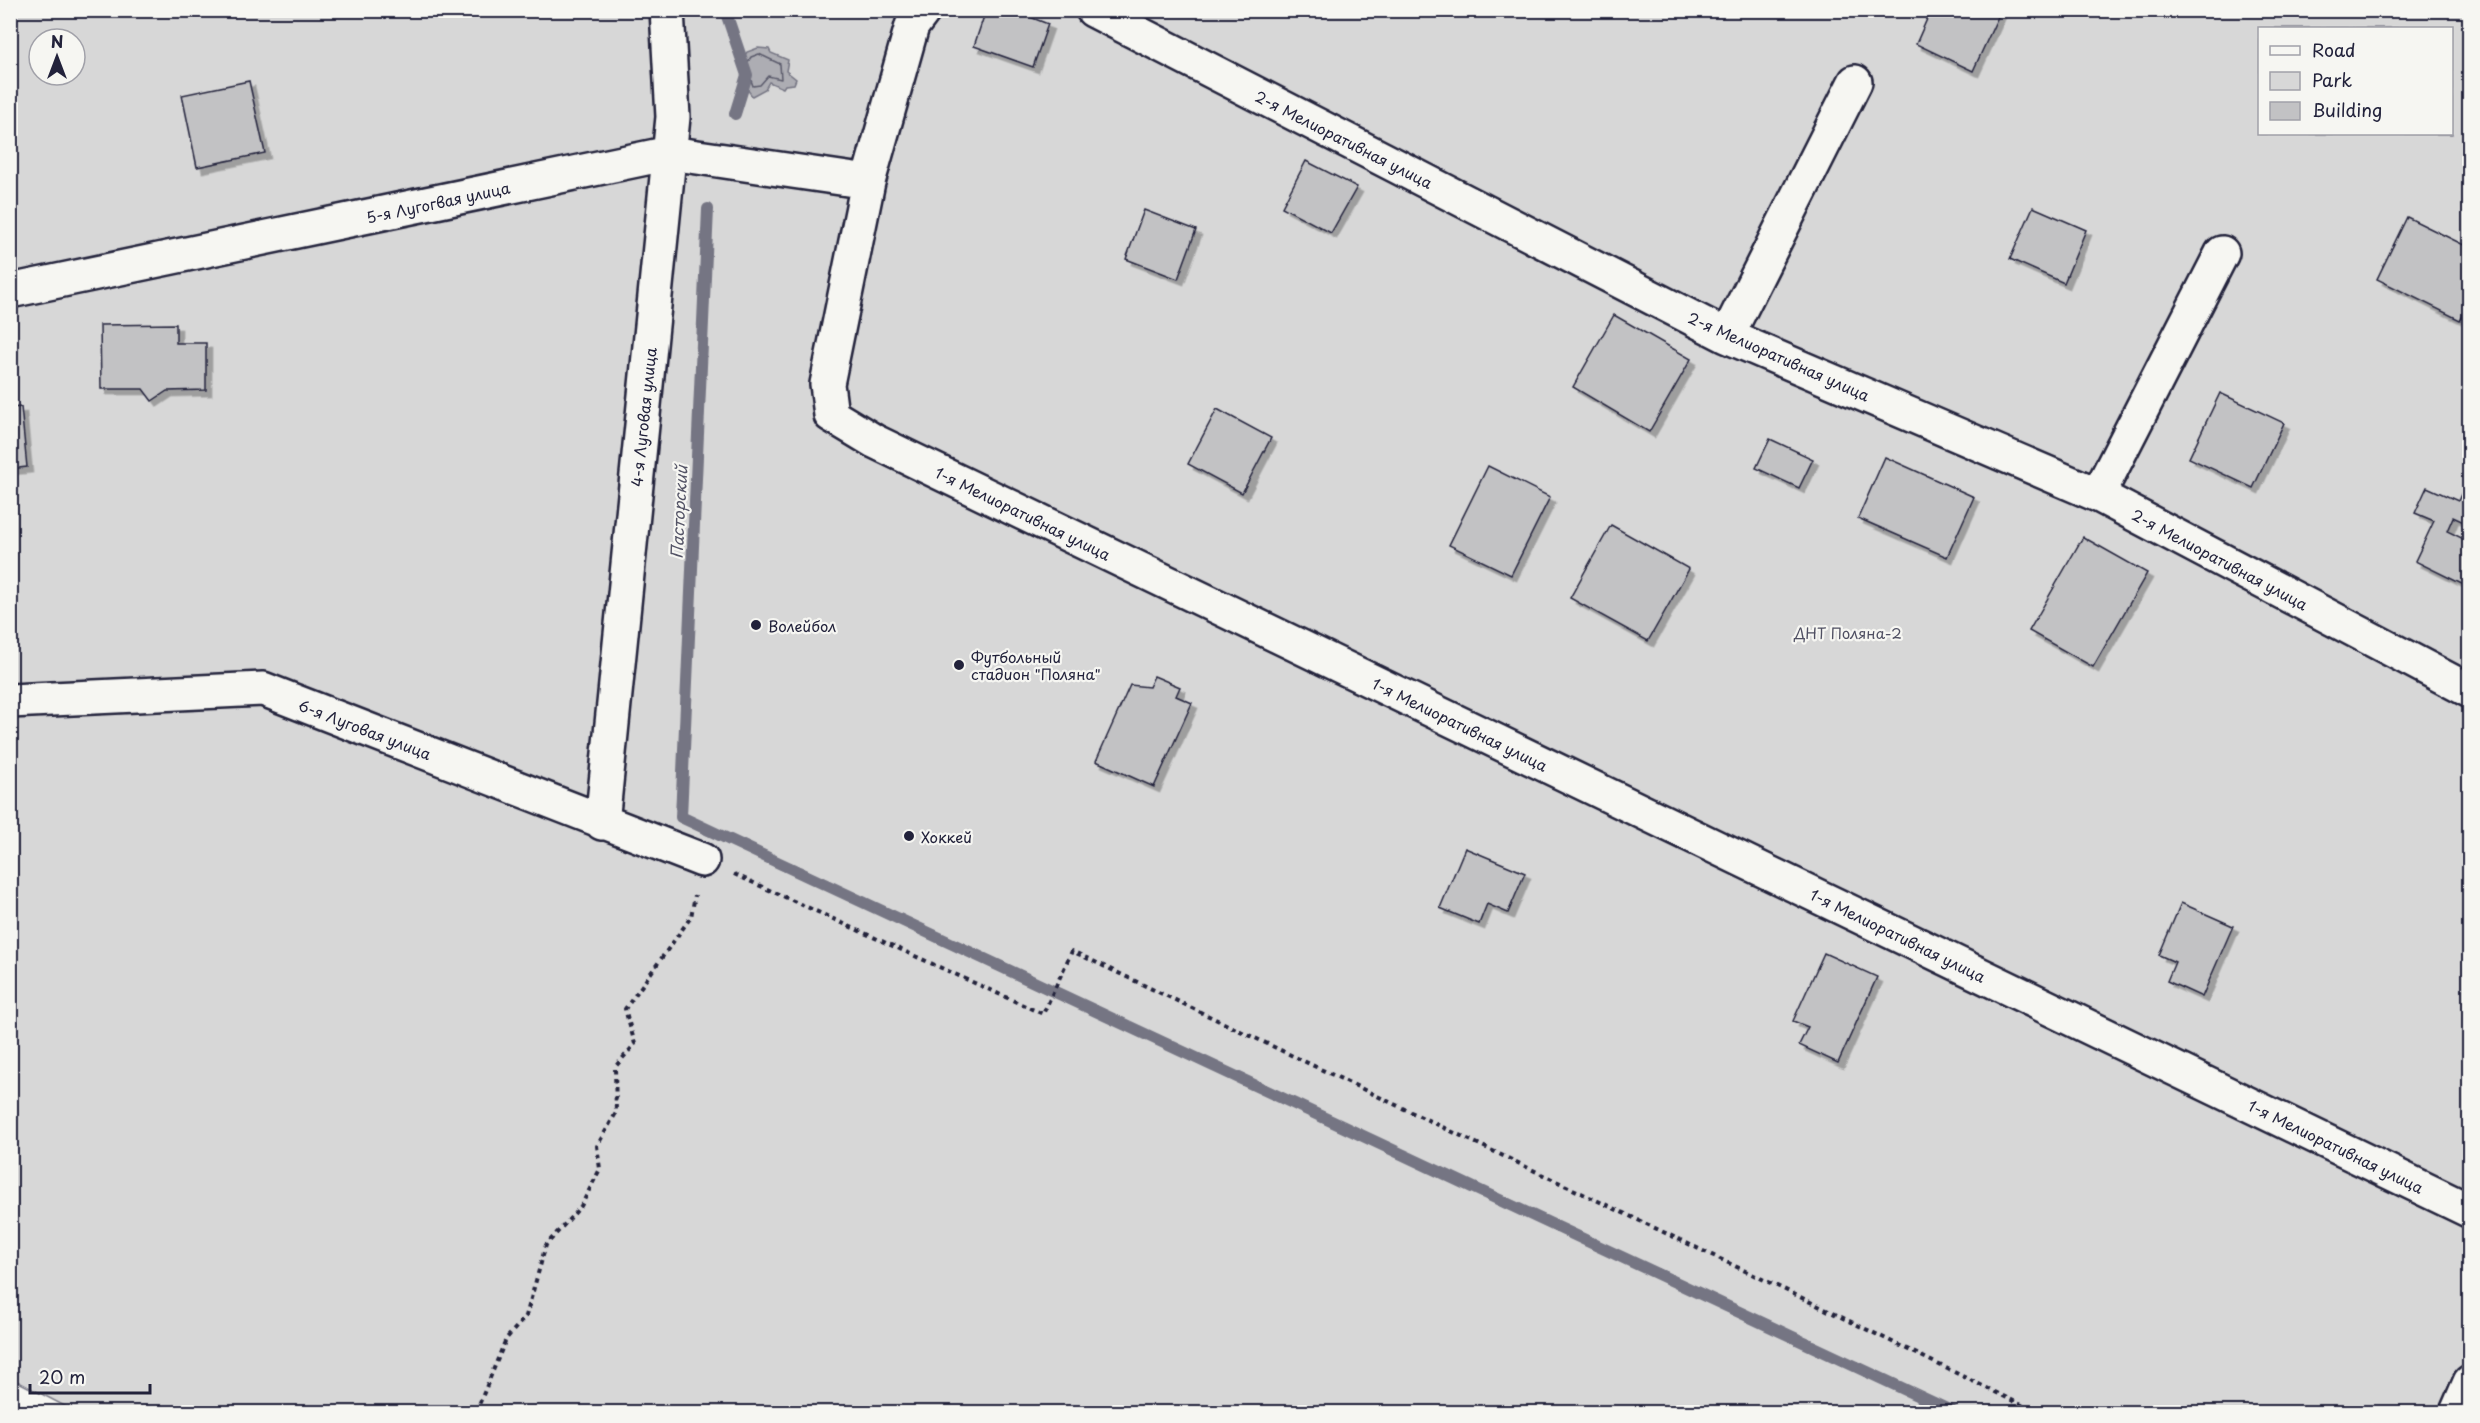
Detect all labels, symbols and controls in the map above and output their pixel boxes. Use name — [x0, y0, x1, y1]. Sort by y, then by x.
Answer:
north arrow — [27, 27, 87, 87]
legend — [2258, 27, 2453, 135]
text: N — [51, 29, 63, 53]
text: Road — [2312, 36, 2356, 63]
text: Park — [2312, 66, 2352, 93]
street label: 2-я Мелиоративная улица — [1251, 84, 1437, 194]
text: Building — [2312, 96, 2382, 123]
street label: 5-я Лугогвая улица — [364, 175, 512, 228]
street label: 2-я Мелиоративная улица — [1685, 306, 1874, 407]
street label: 4-я Луговая улица — [624, 346, 662, 488]
street label: 1-я Мелиоративная улица — [931, 460, 1115, 566]
water label: Пасторский — [664, 462, 693, 559]
street label: 2-я Мелиоративная улица — [2128, 503, 2313, 616]
place label: Волейбол — [768, 614, 836, 637]
marker: Волейбол — [749, 618, 763, 632]
park label: ДНТ Поляна-2 — [1793, 621, 1902, 644]
place label: Футбольный стадион "Поляна" — [971, 645, 1101, 685]
marker: Футбольный стадион "Поляна" — [952, 658, 966, 672]
street label: 1-я Мелиоративная улица — [1368, 671, 1552, 777]
street label: 6-я Луговая улица — [295, 693, 435, 765]
place label: Хоккей — [921, 825, 972, 848]
marker: Хоккей — [902, 829, 916, 843]
street label: 1-я Мелиоративная улица — [1806, 882, 1990, 988]
street label: 1-я Мелиоративная улица — [2244, 1093, 2428, 1199]
scale bar — [30, 1357, 150, 1395]
text: 20 m — [39, 1363, 85, 1390]

